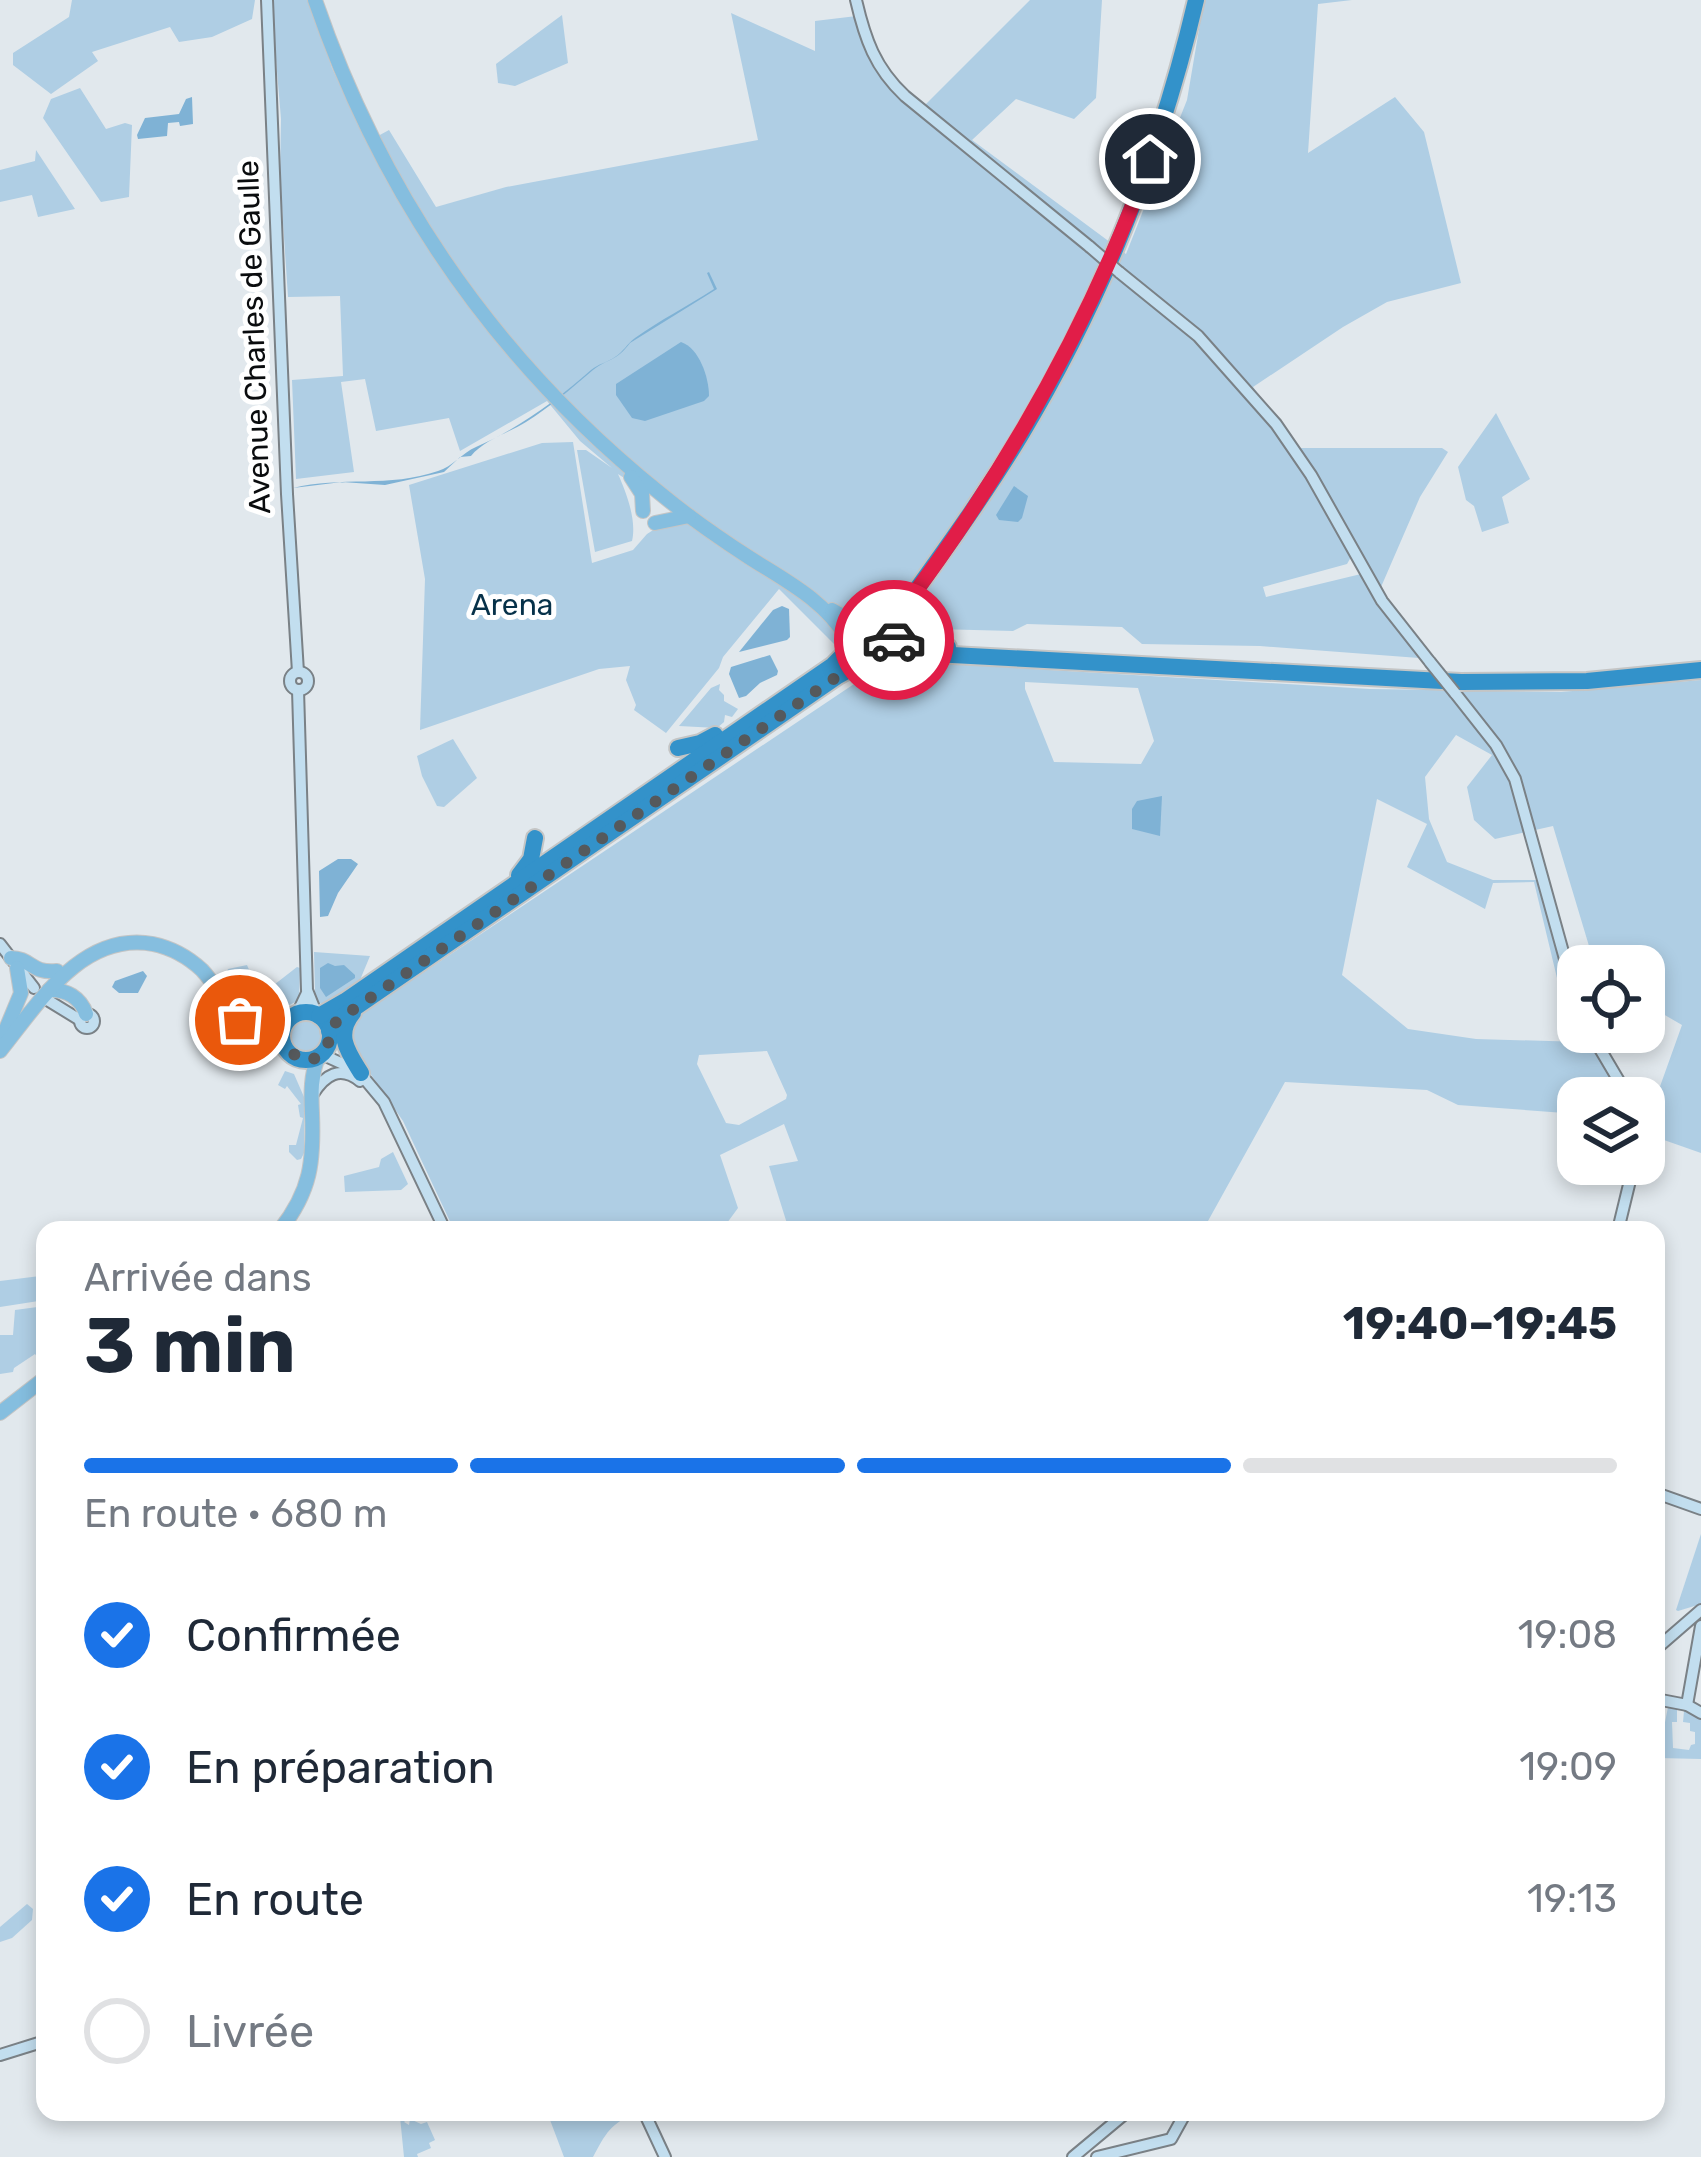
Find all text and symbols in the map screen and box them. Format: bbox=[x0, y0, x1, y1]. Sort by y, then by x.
pin bbox=[1099, 108, 1201, 210]
icon: home bbox=[1117, 126, 1183, 192]
street label: Avenue Charles de Gaulle bbox=[230, 160, 278, 514]
courier bbox=[834, 580, 954, 700]
park label: Arena bbox=[471, 587, 553, 623]
icon: car bbox=[861, 607, 927, 673]
map controls bbox=[1557, 945, 1665, 1185]
button: locate bbox=[1557, 945, 1665, 1053]
pin bbox=[189, 969, 291, 1071]
icon: bag bbox=[207, 987, 273, 1053]
button: layers bbox=[1557, 1077, 1665, 1185]
text: Arrivée dans bbox=[84, 1255, 312, 1301]
text: 19:40–19:45 bbox=[1343, 1297, 1617, 1350]
text: 3 min bbox=[84, 1299, 296, 1392]
text: En route · 680 m bbox=[84, 1491, 388, 1537]
icon: check bbox=[84, 1602, 150, 1668]
text: Confirmée bbox=[186, 1609, 401, 1662]
text: 19:08 bbox=[1518, 1612, 1617, 1658]
icon: check bbox=[84, 1734, 150, 1800]
text: En préparation bbox=[186, 1741, 495, 1794]
text: 19:09 bbox=[1519, 1744, 1617, 1790]
icon: check bbox=[84, 1866, 150, 1932]
text: En route bbox=[186, 1873, 364, 1926]
text: 19:13 bbox=[1527, 1876, 1617, 1922]
text: Livrée bbox=[186, 2005, 314, 2058]

